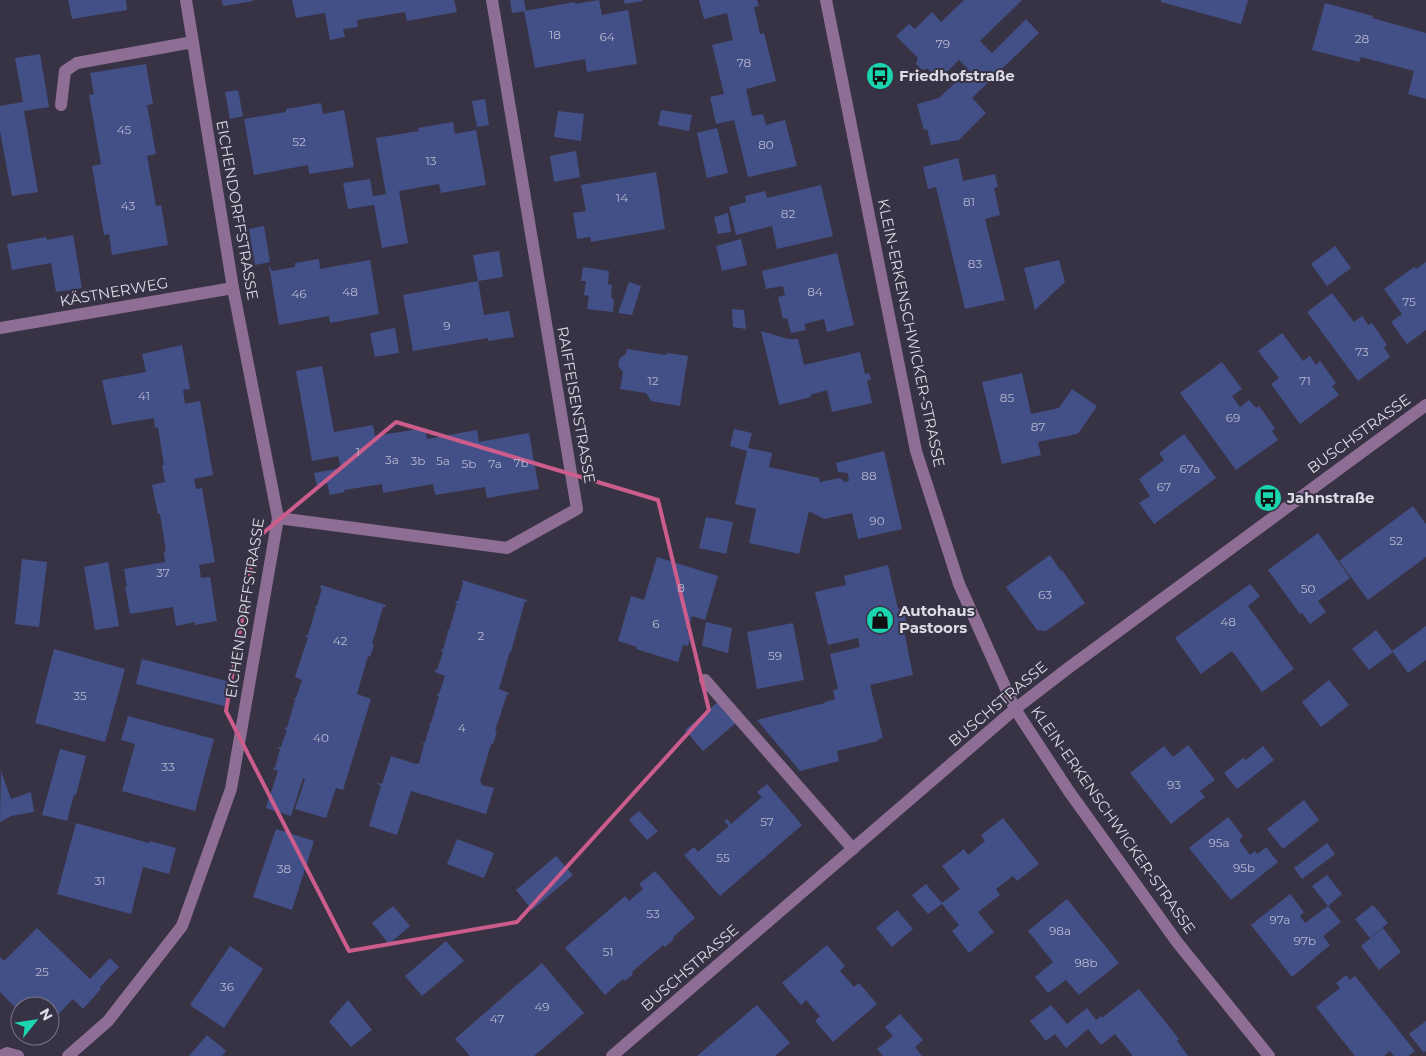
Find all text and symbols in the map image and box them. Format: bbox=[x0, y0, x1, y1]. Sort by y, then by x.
house number: 18 bbox=[549, 27, 561, 42]
house number: 64 bbox=[599, 29, 615, 44]
house number: 28 bbox=[1355, 31, 1370, 46]
house number: 79 bbox=[936, 36, 950, 51]
house number: 78 bbox=[737, 55, 752, 70]
bus stop icon: Friedhofstraße bbox=[865, 61, 895, 91]
place label: Friedhofstraße bbox=[899, 66, 1015, 85]
street label: EICHENDORFFSTRASSE bbox=[212, 119, 263, 301]
house number: 45 bbox=[117, 122, 132, 137]
house number: 52 bbox=[292, 134, 306, 149]
house number: 80 bbox=[758, 137, 774, 152]
house number: 13 bbox=[425, 153, 437, 168]
house number: 14 bbox=[616, 190, 628, 205]
house number: 81 bbox=[963, 194, 975, 209]
street label: KLEIN-ERKENSCHWICKER-STRASSE bbox=[874, 197, 949, 469]
house number: 43 bbox=[121, 198, 135, 213]
house number: 82 bbox=[781, 206, 795, 221]
house number: 83 bbox=[968, 256, 982, 271]
street label: KÄSTNERWEG bbox=[58, 273, 170, 310]
house number: 48 bbox=[342, 284, 358, 299]
house number: 84 bbox=[807, 284, 823, 299]
house number: 46 bbox=[291, 286, 307, 301]
house number: 75 bbox=[1402, 294, 1416, 309]
house number: 9 bbox=[443, 318, 451, 333]
street label: RAIFFEISENSTRASSE bbox=[553, 325, 600, 485]
house number: 73 bbox=[1355, 344, 1369, 359]
house number: 12 bbox=[647, 373, 659, 388]
house number: 71 bbox=[1299, 373, 1311, 388]
house number: 41 bbox=[138, 388, 150, 403]
house number: 85 bbox=[1000, 390, 1014, 405]
street label: BUSCHSTRASSE bbox=[1303, 390, 1414, 477]
house number: 69 bbox=[1226, 410, 1240, 425]
house number: 87 bbox=[1031, 419, 1045, 434]
house number: 1 bbox=[356, 444, 360, 459]
house number: 3a bbox=[385, 452, 399, 467]
house number: 3b bbox=[411, 453, 425, 468]
house number: 5a bbox=[436, 453, 450, 468]
house number: 7b bbox=[513, 455, 529, 470]
house number: 5b bbox=[462, 456, 476, 471]
house number: 7a bbox=[488, 456, 502, 471]
house number: 67a bbox=[1180, 461, 1200, 476]
house number: 88 bbox=[861, 468, 877, 483]
house number: 67 bbox=[1157, 479, 1171, 494]
bus stop icon: Jahnstraße bbox=[1253, 483, 1283, 513]
place label: Jahnstraße bbox=[1286, 488, 1375, 507]
house number: 90 bbox=[869, 513, 885, 528]
street label: EICHENDORFFSTRASSE bbox=[221, 516, 268, 699]
house number: 52 bbox=[1389, 533, 1403, 548]
house number: 37 bbox=[156, 565, 170, 580]
house number: 8 bbox=[677, 580, 685, 595]
house number: 50 bbox=[1301, 581, 1315, 596]
house number: 63 bbox=[1038, 587, 1052, 602]
place label: Autohaus Pastoors bbox=[898, 601, 975, 637]
shop icon: Autohaus Pastoors bbox=[865, 605, 895, 635]
house number: 48 bbox=[1220, 614, 1236, 629]
house number: 6 bbox=[652, 616, 660, 631]
house number: 2 bbox=[478, 628, 485, 643]
house number: 42 bbox=[333, 633, 348, 648]
house number: 59 bbox=[768, 648, 782, 663]
street label: BUSCHSTRASSE bbox=[944, 657, 1051, 750]
house number: 35 bbox=[73, 688, 87, 703]
street label: KLEIN-ERKENSCHWICKER-STRASSE bbox=[1027, 702, 1200, 937]
house number: 4 bbox=[458, 720, 466, 735]
house number: 40 bbox=[313, 730, 329, 745]
house number: 33 bbox=[161, 759, 175, 774]
house number: 93 bbox=[1167, 777, 1181, 792]
house number: 57 bbox=[760, 814, 774, 829]
house number: 95a bbox=[1208, 835, 1230, 850]
house number: 55 bbox=[716, 850, 730, 865]
house number: 95b bbox=[1233, 860, 1255, 875]
house number: 38 bbox=[277, 861, 292, 876]
house number: 31 bbox=[94, 873, 106, 888]
house number: 53 bbox=[646, 906, 660, 921]
house number: 97a bbox=[1270, 912, 1290, 927]
street label: BUSCHSTRASSE bbox=[637, 920, 742, 1015]
house number: 98a bbox=[1049, 923, 1071, 938]
house number: 97b bbox=[1294, 933, 1316, 948]
house number: 51 bbox=[602, 944, 614, 959]
house number: 98b bbox=[1074, 955, 1098, 970]
house number: 25 bbox=[35, 964, 49, 979]
house number: 36 bbox=[220, 979, 234, 994]
north arrow bbox=[10, 996, 60, 1046]
house number: 49 bbox=[534, 999, 550, 1014]
text: N bbox=[36, 1005, 57, 1024]
house number: 47 bbox=[490, 1011, 504, 1026]

